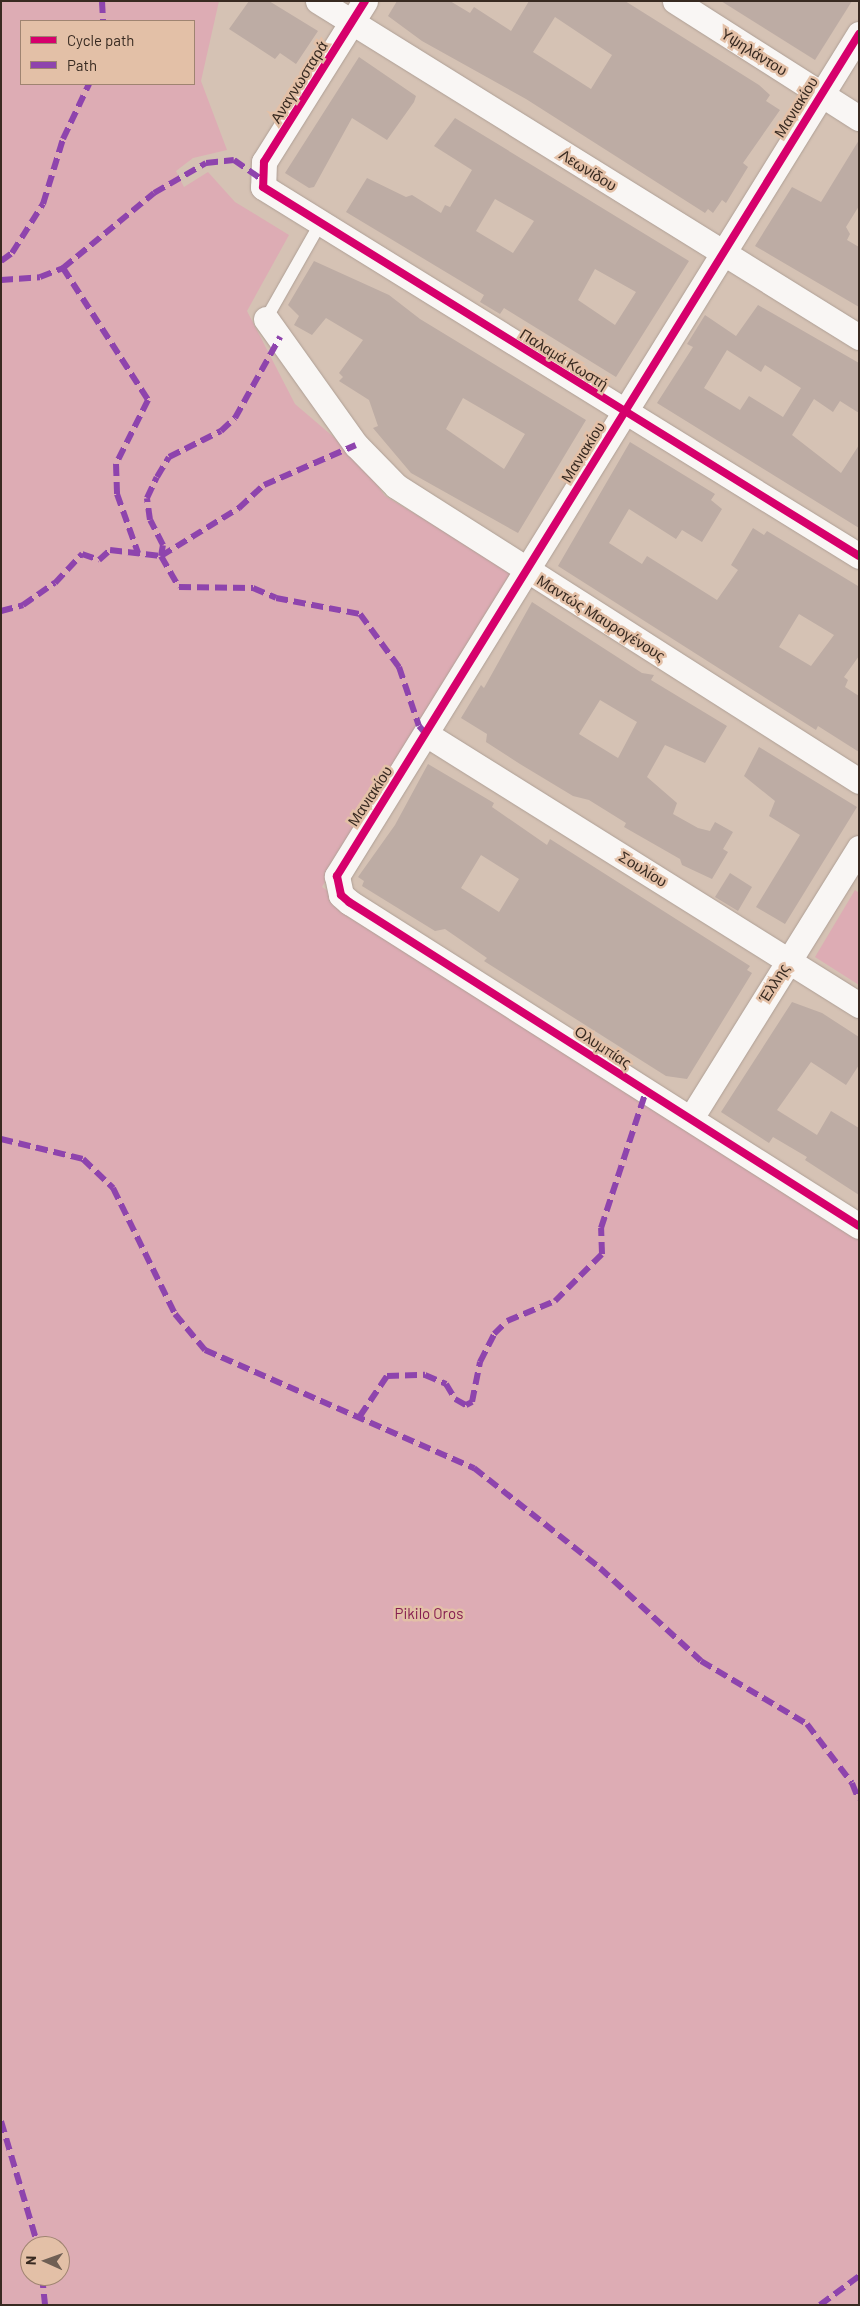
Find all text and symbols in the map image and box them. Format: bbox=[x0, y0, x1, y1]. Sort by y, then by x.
legend bbox=[20, 20, 195, 85]
street label: Υψηλάντου bbox=[718, 25, 790, 79]
text: Cycle path bbox=[67, 31, 134, 49]
street label: Αναγνωσταρά bbox=[267, 38, 331, 126]
text: Path bbox=[67, 56, 97, 74]
street label: Μανιακίου bbox=[770, 73, 822, 141]
street label: Λεωνίδου bbox=[556, 145, 620, 195]
street label: Παλαμά Κωστή bbox=[517, 325, 611, 393]
street label: Μανιακίου bbox=[557, 418, 609, 486]
street label: Μαντώς Μαυρογένους bbox=[533, 571, 669, 665]
street label: Μανιακίου bbox=[344, 763, 396, 829]
street label: Σουλίου bbox=[616, 847, 670, 891]
street label: Έλλης bbox=[755, 960, 793, 1006]
street label: Ολυμπίας bbox=[571, 1022, 635, 1072]
park label: Pikilo Oros bbox=[395, 1605, 463, 1623]
north arrow bbox=[20, 2236, 70, 2286]
text: N bbox=[22, 2256, 39, 2265]

